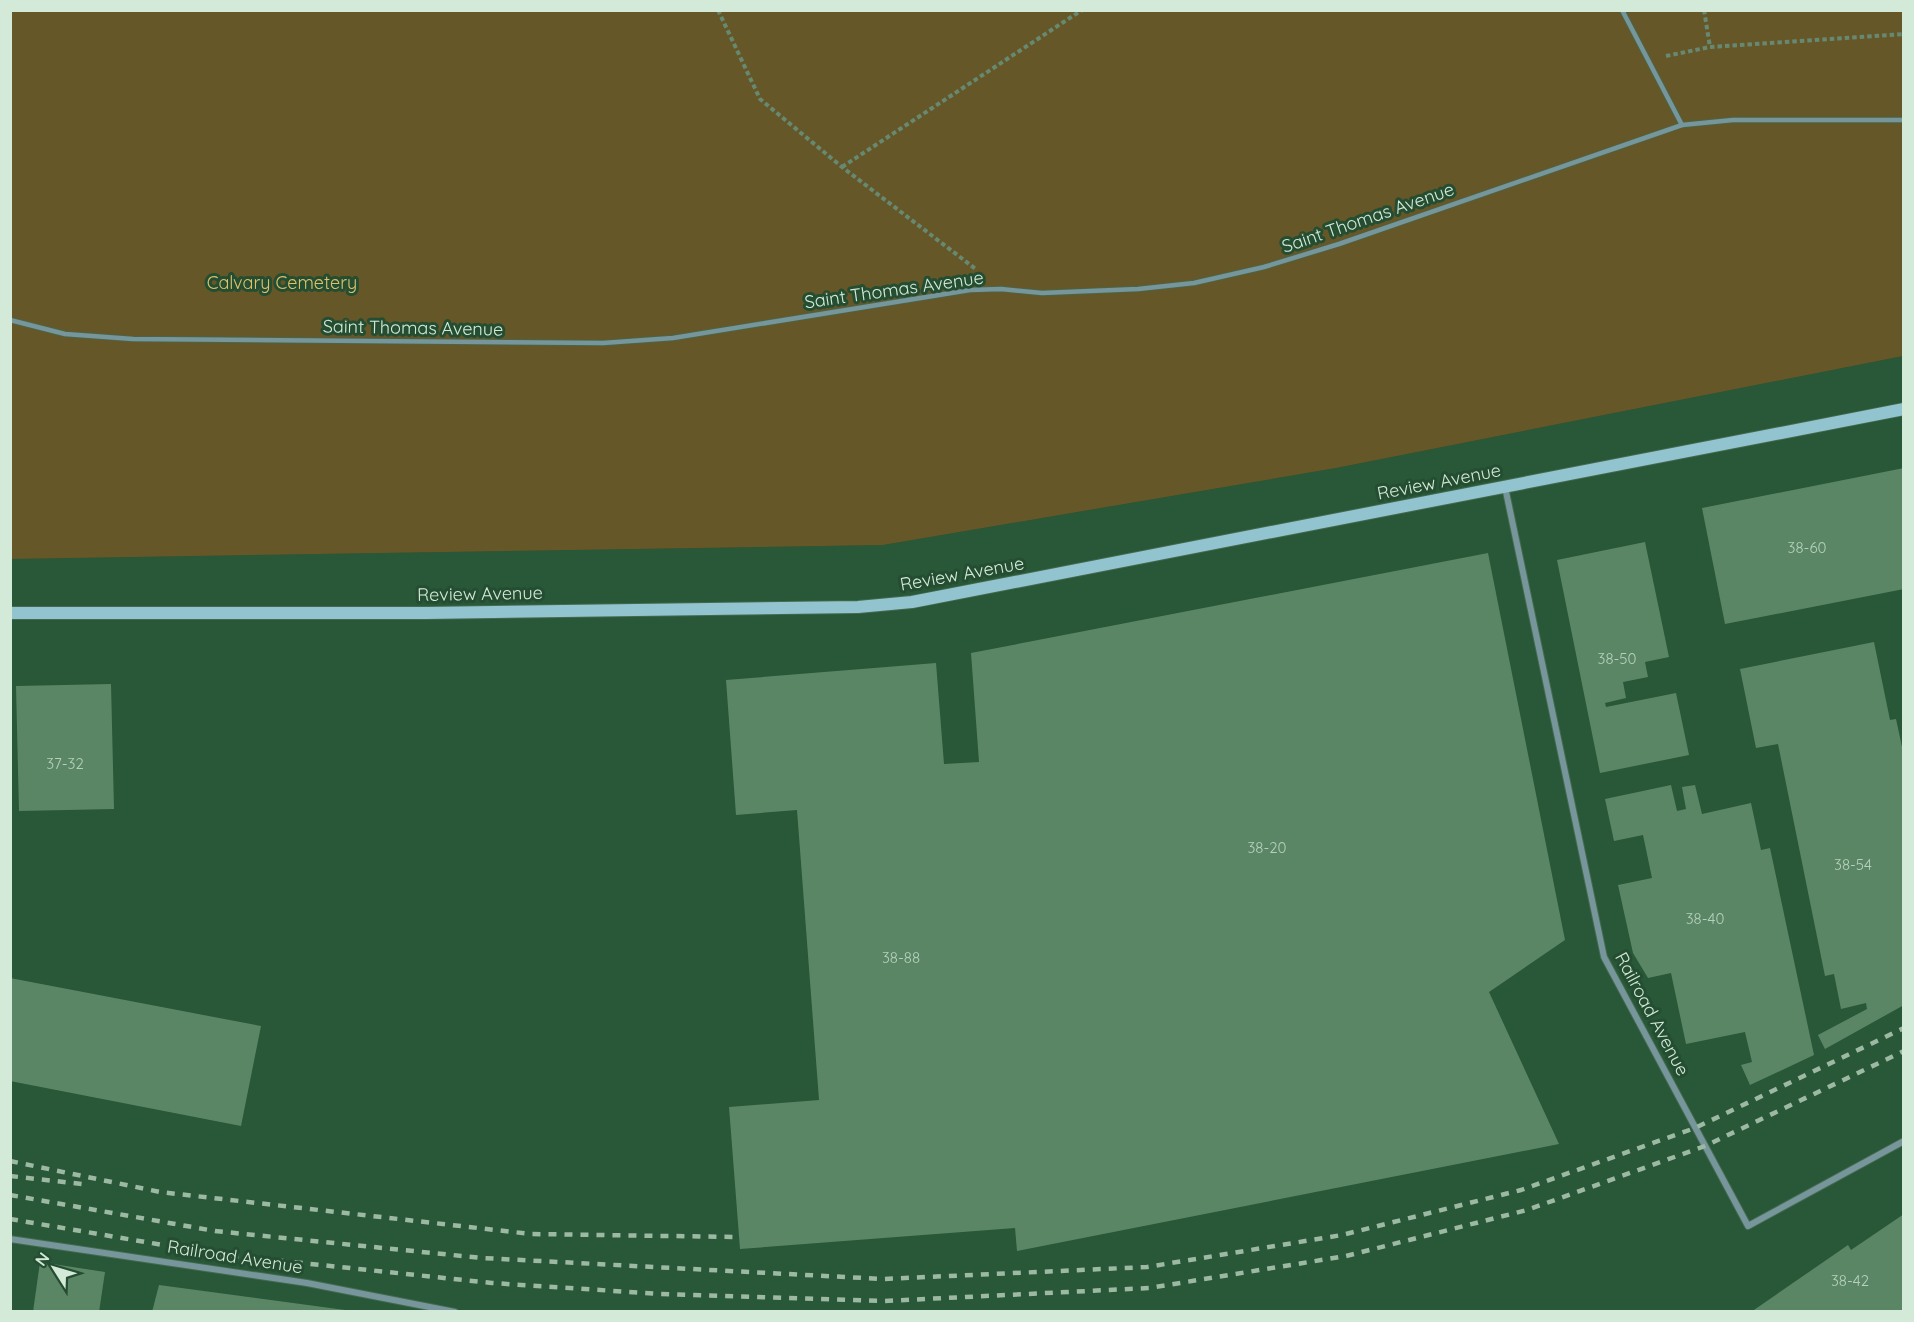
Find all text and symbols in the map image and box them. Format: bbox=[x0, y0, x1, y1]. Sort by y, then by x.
street label: Saint Thomas Avenue bbox=[1279, 177, 1457, 258]
street label: Saint Thomas Avenue bbox=[803, 266, 985, 313]
park label: Calvary Cemetery bbox=[207, 271, 357, 294]
street label: Saint Thomas Avenue bbox=[323, 314, 503, 341]
street label: Review Avenue bbox=[1375, 458, 1503, 505]
house number: 38-60 bbox=[1788, 538, 1826, 557]
street label: Review Avenue bbox=[898, 551, 1026, 596]
street label: Review Avenue bbox=[417, 581, 543, 606]
house number: 38-50 bbox=[1598, 649, 1637, 668]
house number: 37-32 bbox=[46, 754, 84, 773]
house number: 38-20 bbox=[1247, 838, 1287, 857]
house number: 38-54 bbox=[1834, 855, 1872, 874]
house number: 38-40 bbox=[1686, 909, 1724, 928]
house number: 38-88 bbox=[882, 948, 920, 967]
street label: Railroad Avenue bbox=[1610, 948, 1695, 1080]
street label: Railroad Avenue bbox=[166, 1234, 304, 1279]
north arrow bbox=[24, 1238, 84, 1298]
text: N bbox=[30, 1248, 54, 1270]
house number: 38-42 bbox=[1831, 1271, 1869, 1290]

